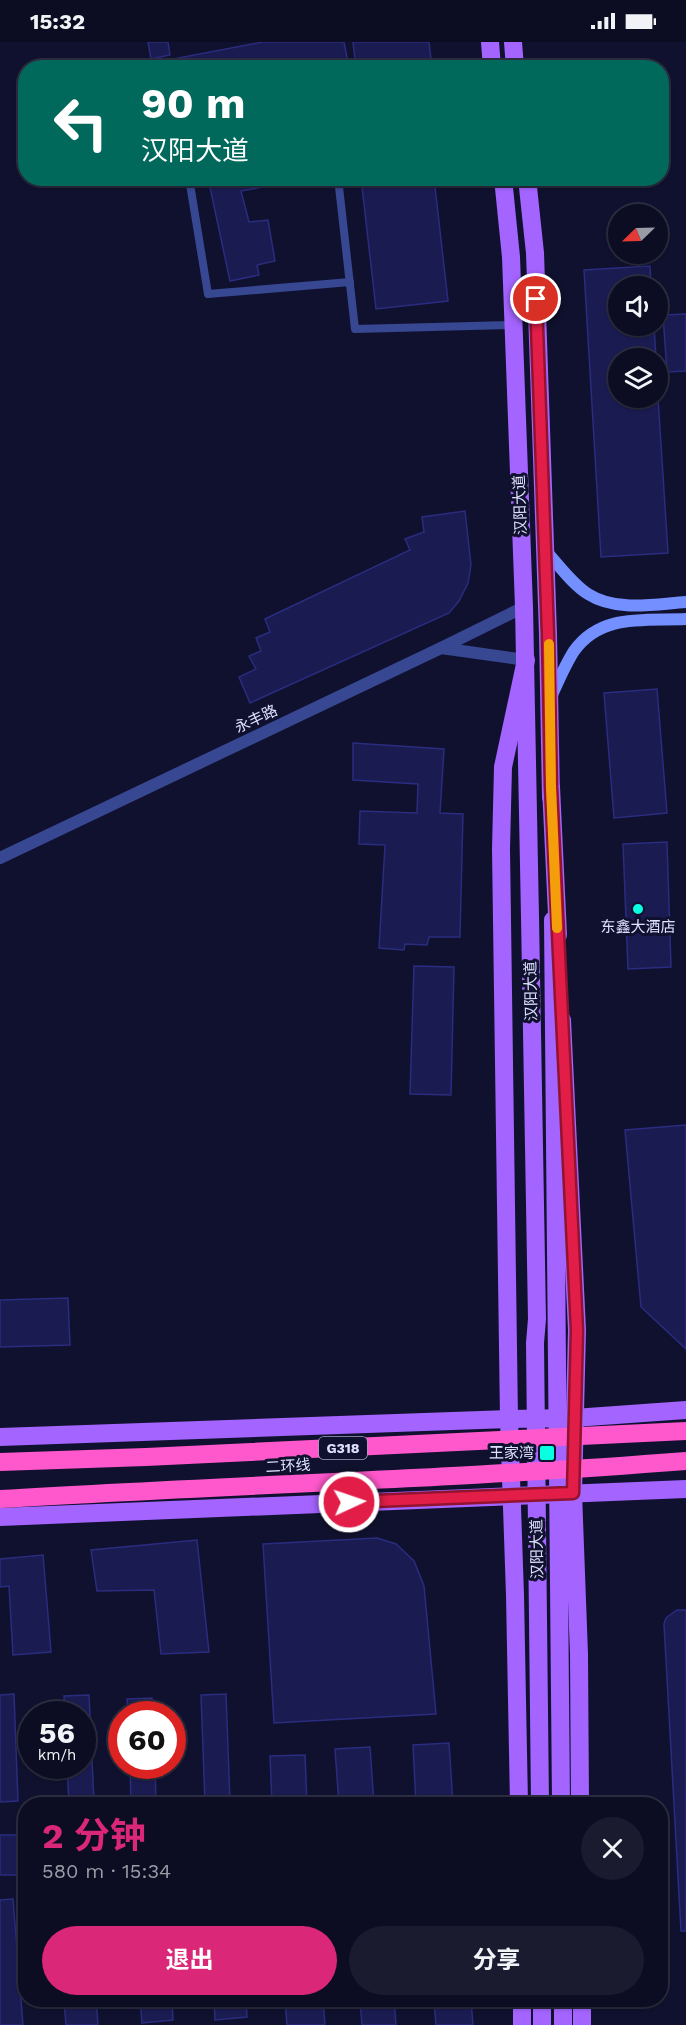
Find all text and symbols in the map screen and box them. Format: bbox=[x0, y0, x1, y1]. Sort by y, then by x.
text: 15:32 bbox=[30, 9, 85, 34]
text: 90 m bbox=[141, 79, 245, 128]
icon: left bbox=[42, 84, 120, 162]
text: 汉阳大道 bbox=[141, 135, 249, 167]
north arrow bbox=[608, 204, 668, 264]
map controls bbox=[608, 204, 668, 408]
pin bbox=[510, 273, 561, 324]
button: sound bbox=[608, 276, 668, 336]
icon: arrive bbox=[519, 282, 552, 315]
button: layers bbox=[608, 348, 668, 408]
street label: 汉阳大道 bbox=[510, 475, 530, 535]
street label: 永丰路 bbox=[232, 701, 280, 737]
marker: 东鑫大酒店 bbox=[631, 902, 645, 916]
place label: 东鑫大酒店 bbox=[600, 918, 676, 936]
street label: 汉阳大道 bbox=[521, 961, 541, 1021]
road number: G318 bbox=[319, 1437, 367, 1459]
place label: 王家湾 bbox=[489, 1444, 534, 1462]
marker: 王家湾 bbox=[538, 1444, 556, 1462]
street label: 二环线 bbox=[265, 1456, 311, 1476]
position arrow bbox=[317, 1470, 381, 1534]
street label: 汉阳大道 bbox=[527, 1519, 547, 1579]
speed limit sign: 60 bbox=[108, 1701, 186, 1779]
text: 56 bbox=[39, 1715, 75, 1750]
text: km/h bbox=[38, 1746, 76, 1764]
text: 2 分钟 bbox=[42, 1815, 146, 1857]
button: close bbox=[581, 1817, 644, 1880]
text: 580 m · 15:34 bbox=[42, 1859, 171, 1883]
button: 退出 bbox=[42, 1926, 337, 1995]
button: 分享 bbox=[349, 1926, 644, 1995]

